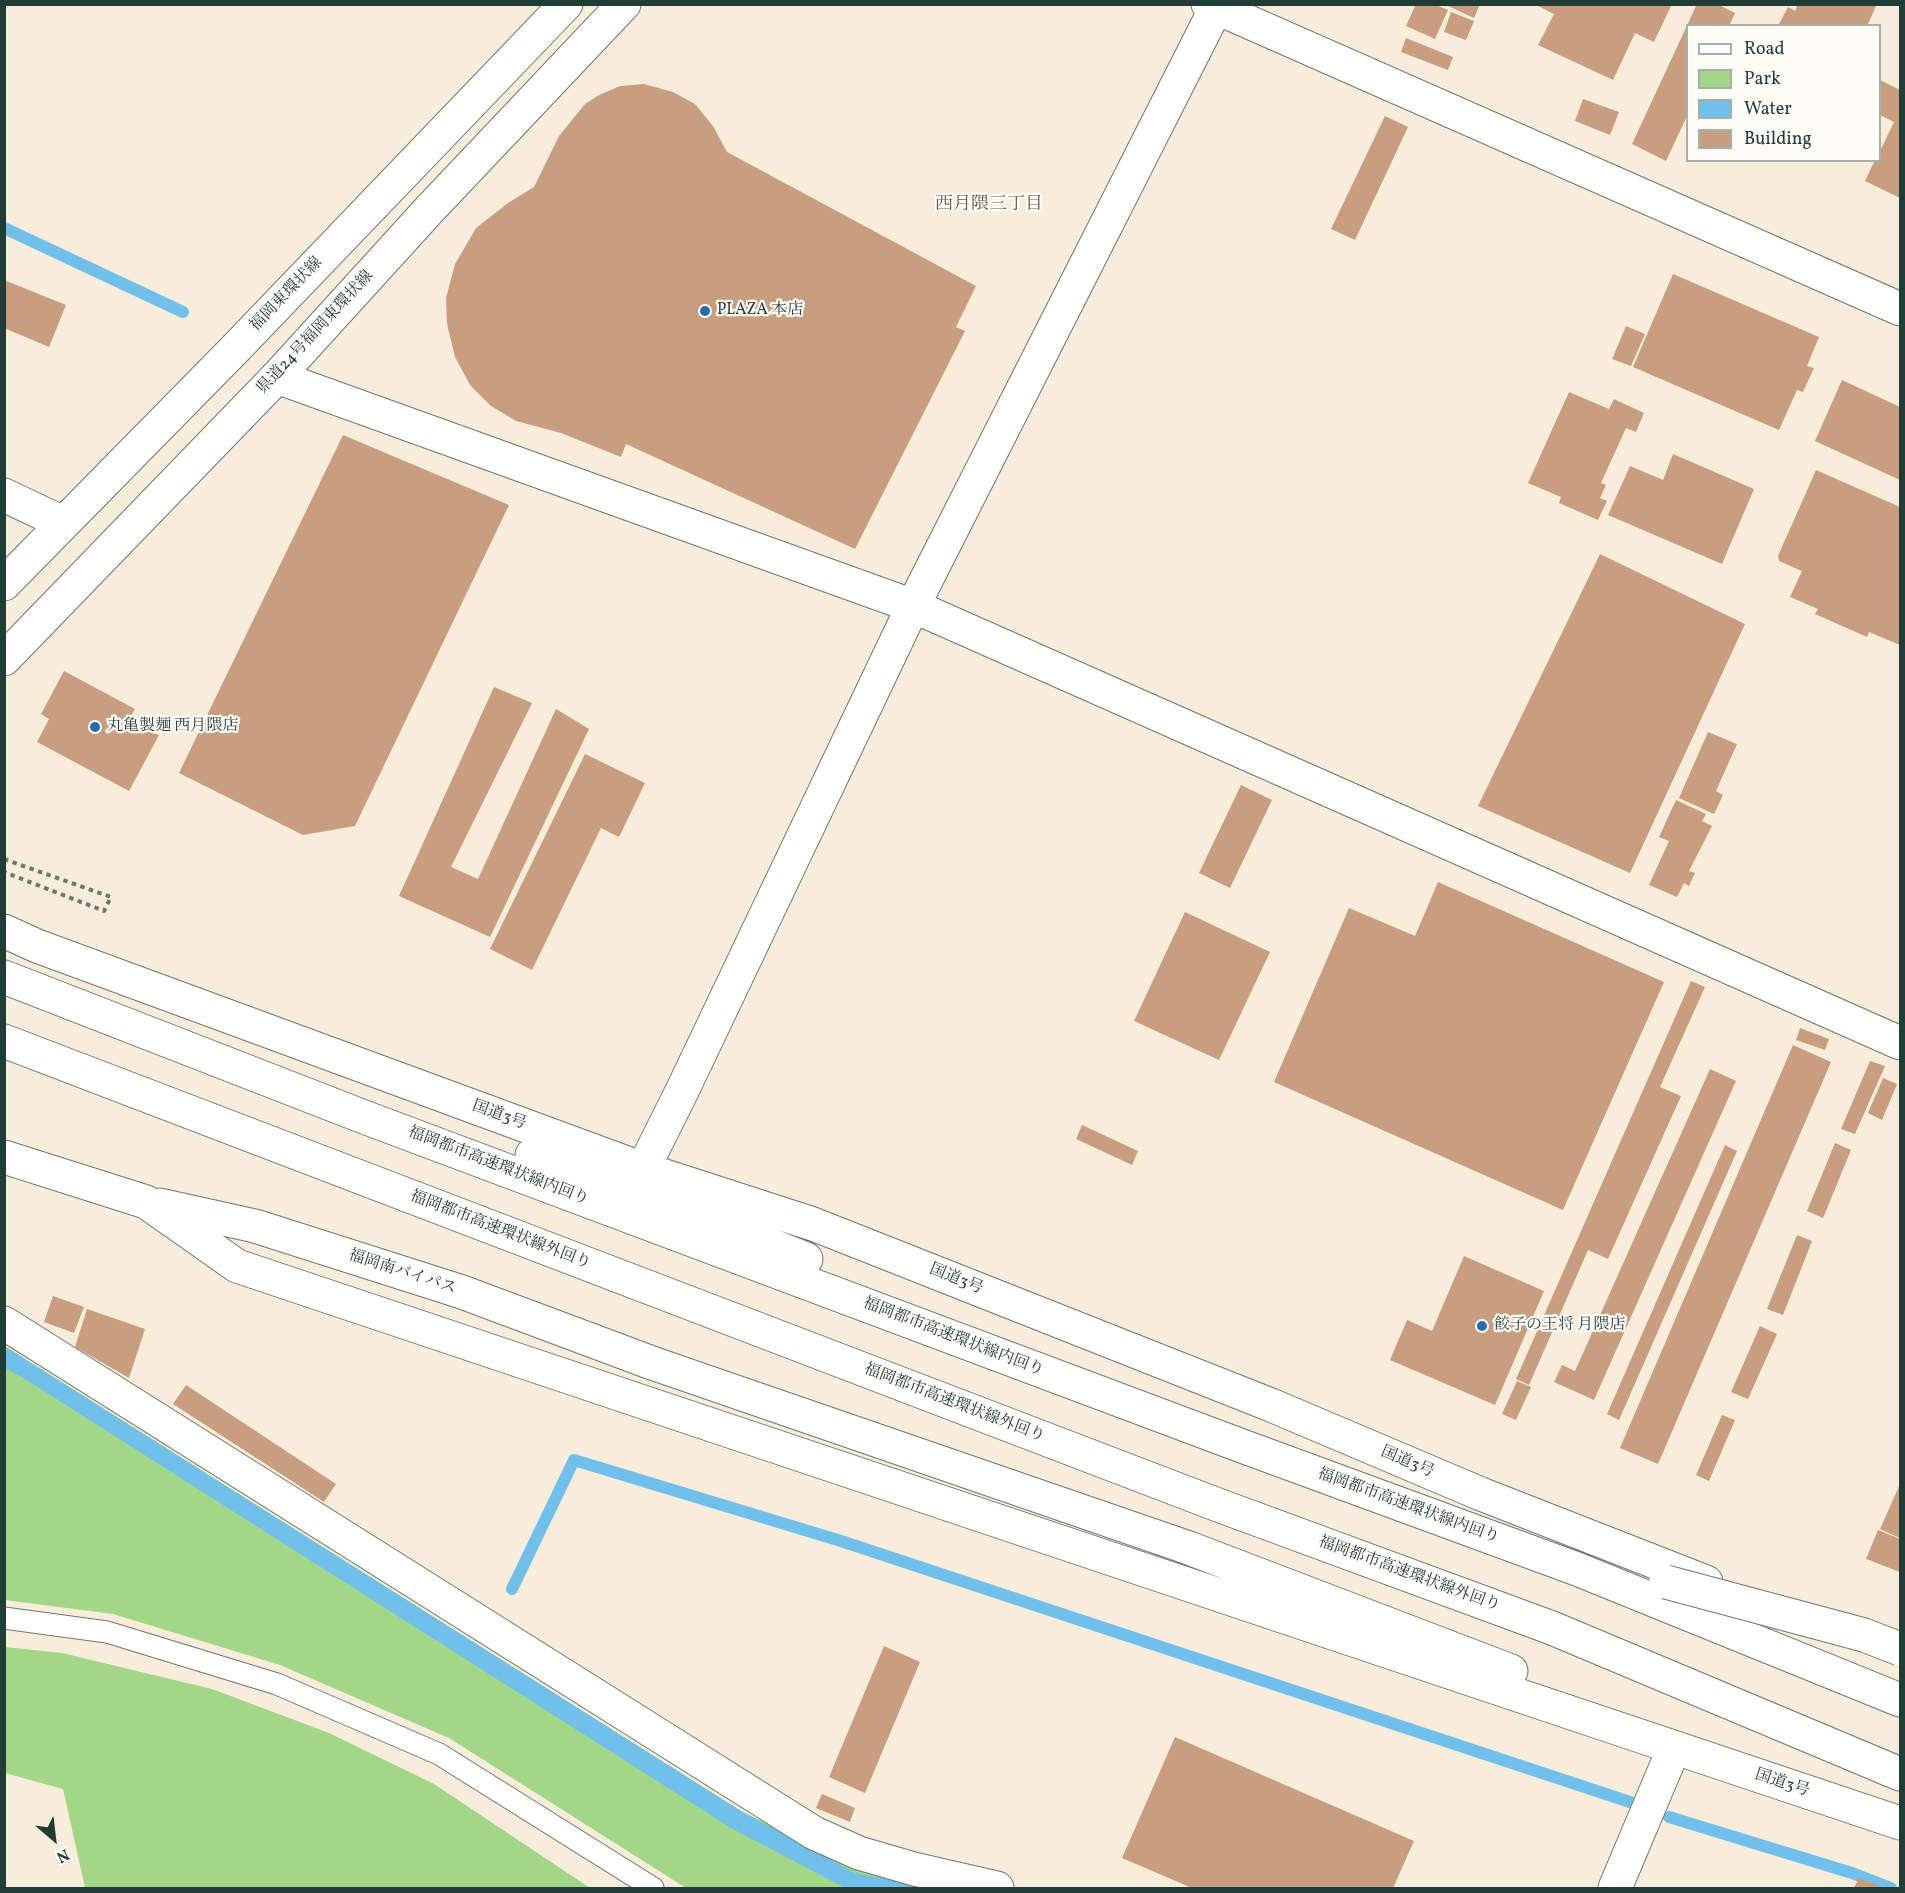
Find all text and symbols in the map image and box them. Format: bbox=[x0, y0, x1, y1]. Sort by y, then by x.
legend bbox=[1686, 24, 1881, 162]
text: Road bbox=[1744, 37, 1785, 62]
text: Park bbox=[1744, 67, 1781, 92]
text: Water bbox=[1744, 97, 1792, 122]
text: Building bbox=[1744, 127, 1812, 152]
district label: 西月隈三丁目 bbox=[935, 195, 1043, 217]
street label: 福岡東環状線 bbox=[247, 254, 327, 336]
street label: 県道24号福岡東環状線 bbox=[254, 267, 378, 399]
place label: PLAZA 本店 bbox=[717, 301, 803, 321]
marker: PLAZA 本店 bbox=[698, 304, 712, 318]
place label: 丸亀製麺 西月隈店 bbox=[107, 717, 238, 737]
marker: 丸亀製麺 西月隈店 bbox=[88, 720, 102, 734]
street label: 国道3号 bbox=[469, 1097, 529, 1135]
street label: 福岡都市高速環状線内回り bbox=[405, 1124, 591, 1210]
street label: 福岡都市高速環状線外回り bbox=[407, 1188, 593, 1274]
street label: 福岡南バイパス bbox=[346, 1247, 458, 1299]
street label: 国道3号 bbox=[926, 1261, 986, 1299]
street label: 福岡都市高速環状線内回り bbox=[860, 1295, 1046, 1381]
place label: 餃子の王将 月隈店 bbox=[1494, 1316, 1625, 1336]
marker: 餃子の王将 月隈店 bbox=[1475, 1319, 1489, 1333]
street label: 福岡都市高速環状線外回り bbox=[861, 1361, 1047, 1447]
street label: 国道3号 bbox=[1377, 1443, 1437, 1483]
street label: 福岡都市高速環状線内回り bbox=[1315, 1465, 1501, 1549]
street label: 福岡都市高速環状線外回り bbox=[1316, 1533, 1502, 1617]
street label: 国道3号 bbox=[1752, 1766, 1812, 1802]
north arrow bbox=[24, 1809, 84, 1869]
text: N bbox=[52, 1842, 73, 1867]

